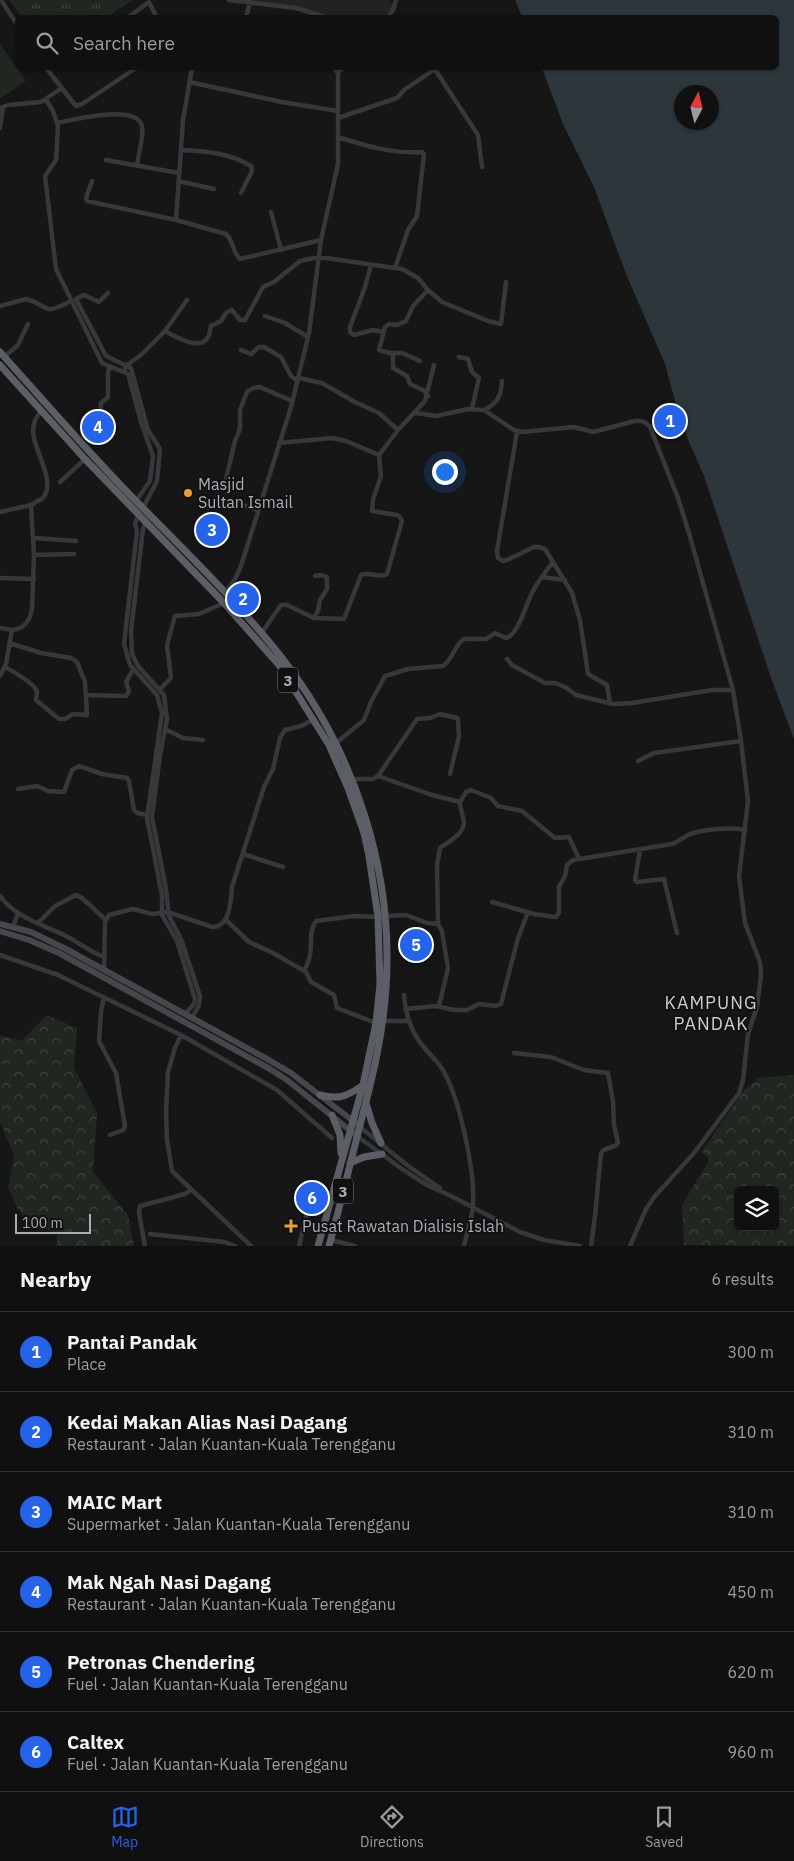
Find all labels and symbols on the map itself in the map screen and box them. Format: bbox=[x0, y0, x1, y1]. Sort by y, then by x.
north arrow bbox=[674, 85, 719, 130]
pin: 1 bbox=[654, 402, 686, 440]
pin: 4 bbox=[82, 408, 114, 446]
your location bbox=[432, 459, 458, 485]
place label: Masjid Sultan Ismail bbox=[198, 474, 293, 512]
marker: Masjid Sultan Ismail bbox=[182, 487, 194, 499]
pin: 3 bbox=[196, 511, 228, 549]
pin: 2 bbox=[227, 580, 259, 618]
road number: 3 bbox=[278, 668, 298, 692]
pin: 5 bbox=[400, 926, 432, 964]
district label: KAMPUNG PANDAK bbox=[665, 991, 757, 1035]
road number: 3 bbox=[333, 1178, 353, 1204]
pin: 6 bbox=[296, 1179, 328, 1217]
scale bar bbox=[15, 1211, 91, 1234]
place label: Pusat Rawatan Dialisis Islah bbox=[302, 1216, 504, 1236]
marker: Pusat Rawatan Dialisis Islah bbox=[284, 1219, 298, 1233]

